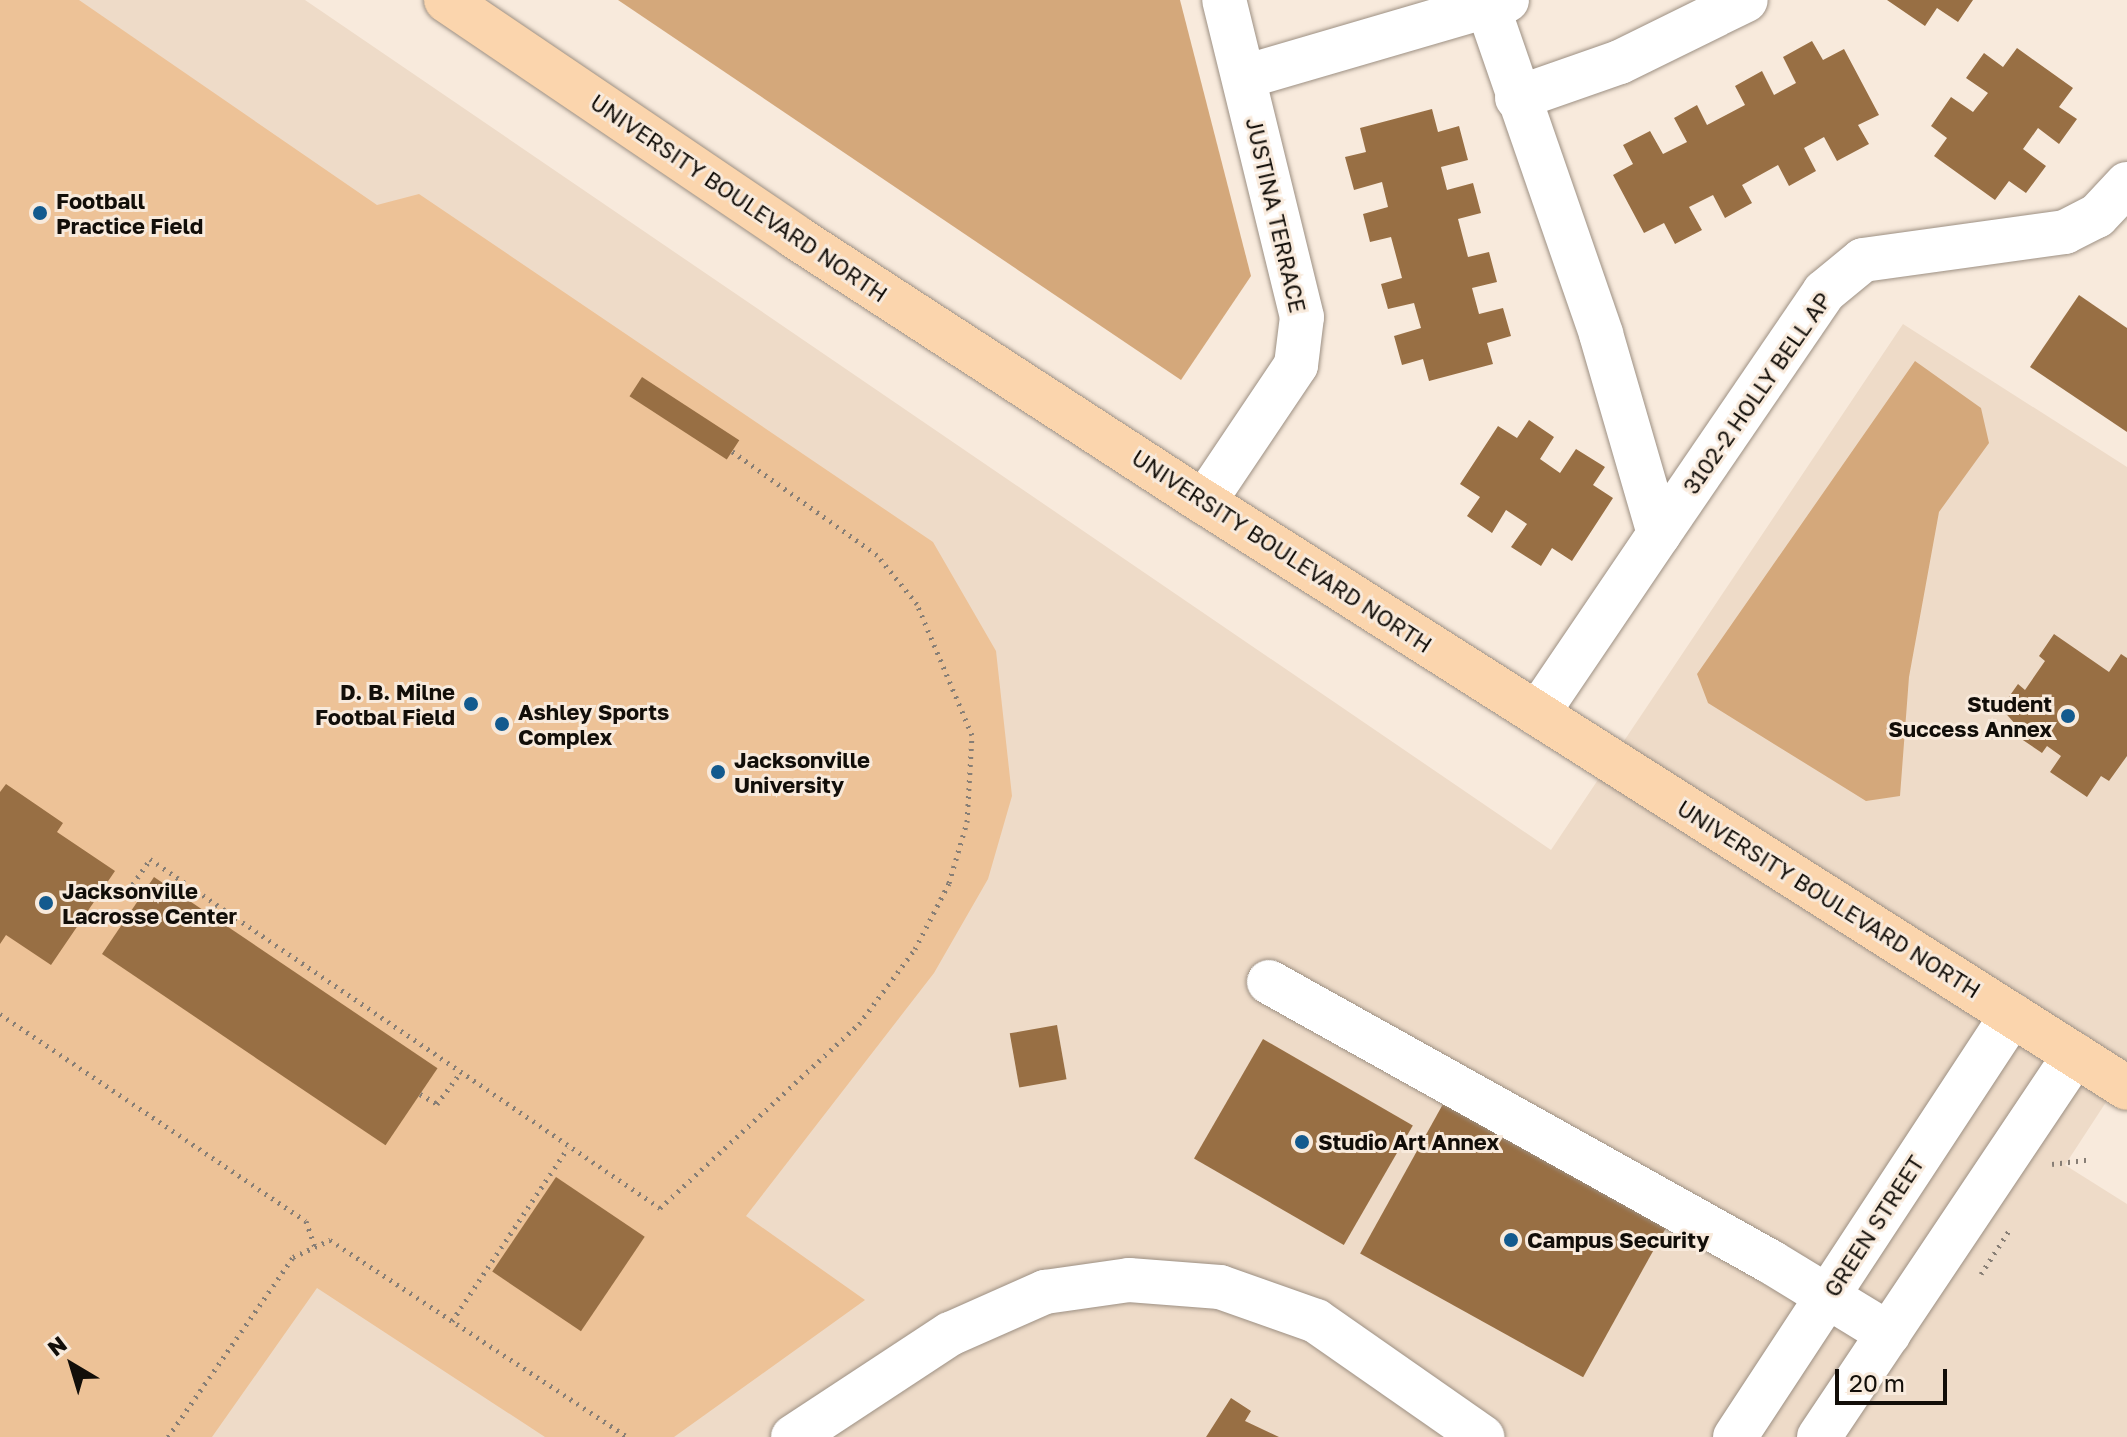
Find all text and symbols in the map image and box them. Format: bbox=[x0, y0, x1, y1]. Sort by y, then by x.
street label: UNIVERSITY BOULEVARD NORTH bbox=[586, 89, 892, 307]
street label: JUSTINA TERRACE bbox=[1241, 115, 1311, 315]
place label: Football Practice Field bbox=[56, 187, 203, 238]
marker: Football Practice Field bbox=[31, 204, 49, 222]
street label: 3102-2 HOLLY BELL AP bbox=[1678, 287, 1836, 499]
street label: UNIVERSITY BOULEVARD NORTH bbox=[1127, 444, 1437, 658]
place label: D. B. Milne Footbal Field bbox=[315, 678, 455, 730]
place label: Student Success Annex bbox=[1888, 690, 2052, 742]
marker: D. B. Milne Footbal Field bbox=[462, 695, 480, 713]
place label: Ashley Sports Complex bbox=[518, 698, 669, 750]
marker: Student Success Annex bbox=[2059, 707, 2077, 725]
marker: Ashley Sports Complex bbox=[493, 715, 511, 733]
place label: Jacksonville University bbox=[734, 746, 870, 798]
marker: Jacksonville University bbox=[709, 763, 727, 781]
street label: UNIVERSITY BOULEVARD NORTH bbox=[1673, 794, 1985, 1004]
place label: Jacksonville Lacrosse Center bbox=[62, 877, 237, 928]
marker: Jacksonville Lacrosse Center bbox=[37, 894, 55, 912]
place label: Studio Art Annex bbox=[1318, 1129, 1499, 1155]
marker: Studio Art Annex bbox=[1293, 1133, 1311, 1151]
street label: GREEN STREET bbox=[1819, 1151, 1929, 1301]
place label: Campus Security bbox=[1527, 1227, 1709, 1253]
marker: Campus Security bbox=[1502, 1231, 1520, 1249]
north arrow bbox=[32, 1325, 112, 1405]
text: N bbox=[42, 1330, 72, 1361]
scale bar bbox=[1839, 1353, 1951, 1403]
text: 20 m bbox=[1849, 1368, 1905, 1397]

